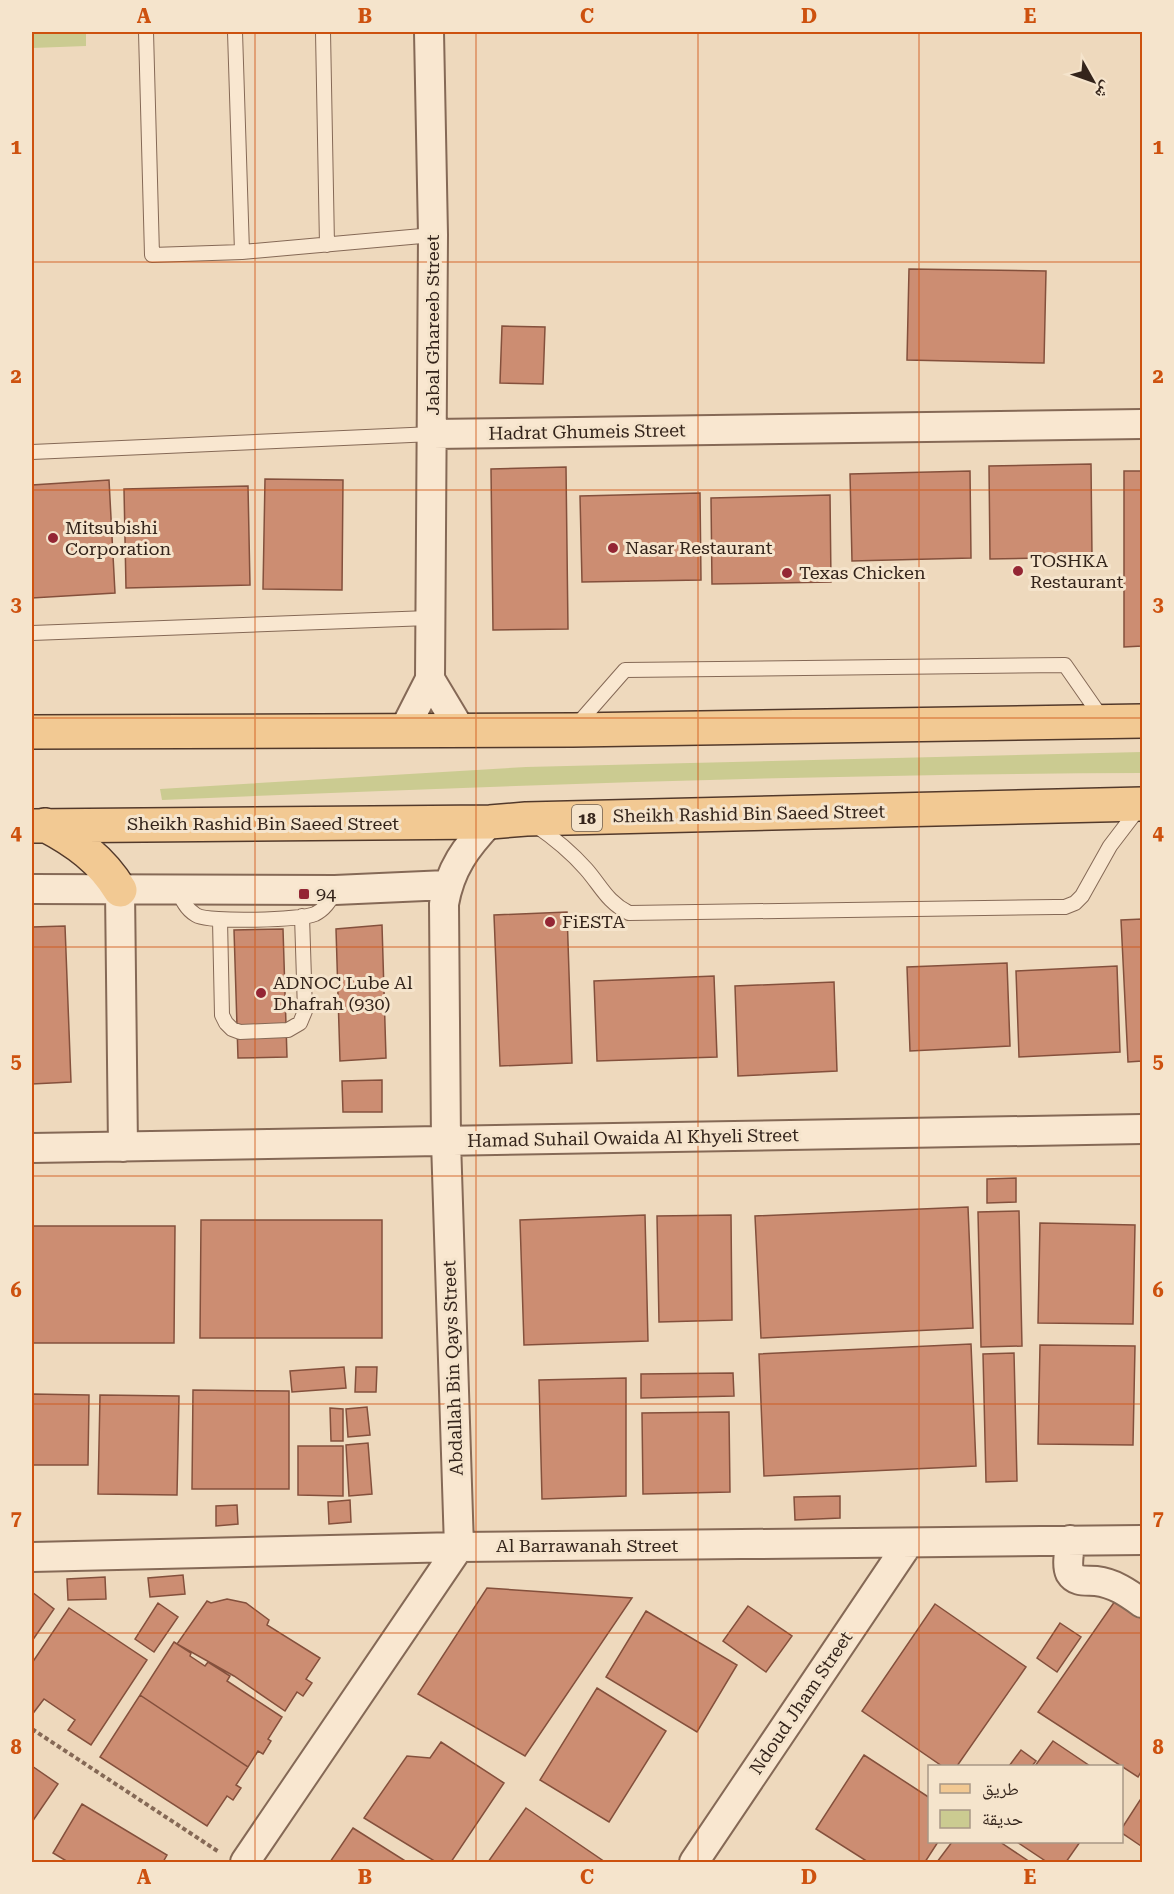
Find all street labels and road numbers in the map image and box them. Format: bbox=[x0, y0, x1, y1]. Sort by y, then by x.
street label: Jabal Ghareeb Street bbox=[422, 234, 443, 415]
street label: Hadrat Ghumeis Street bbox=[488, 419, 686, 444]
street label: Sheikh Rashid Bin Saeed Street bbox=[613, 801, 886, 826]
road number: 18 bbox=[572, 805, 602, 831]
street label: Sheikh Rashid Bin Saeed Street bbox=[127, 813, 399, 834]
street label: Hamad Suhail Owaida Al Khyeli Street bbox=[467, 1124, 799, 1151]
street label: Abdallah Bin Qays Street bbox=[438, 1260, 467, 1476]
street label: Al Barrawanah Street bbox=[496, 1535, 678, 1556]
street label: Ndoud Jham Street bbox=[745, 1627, 857, 1778]

